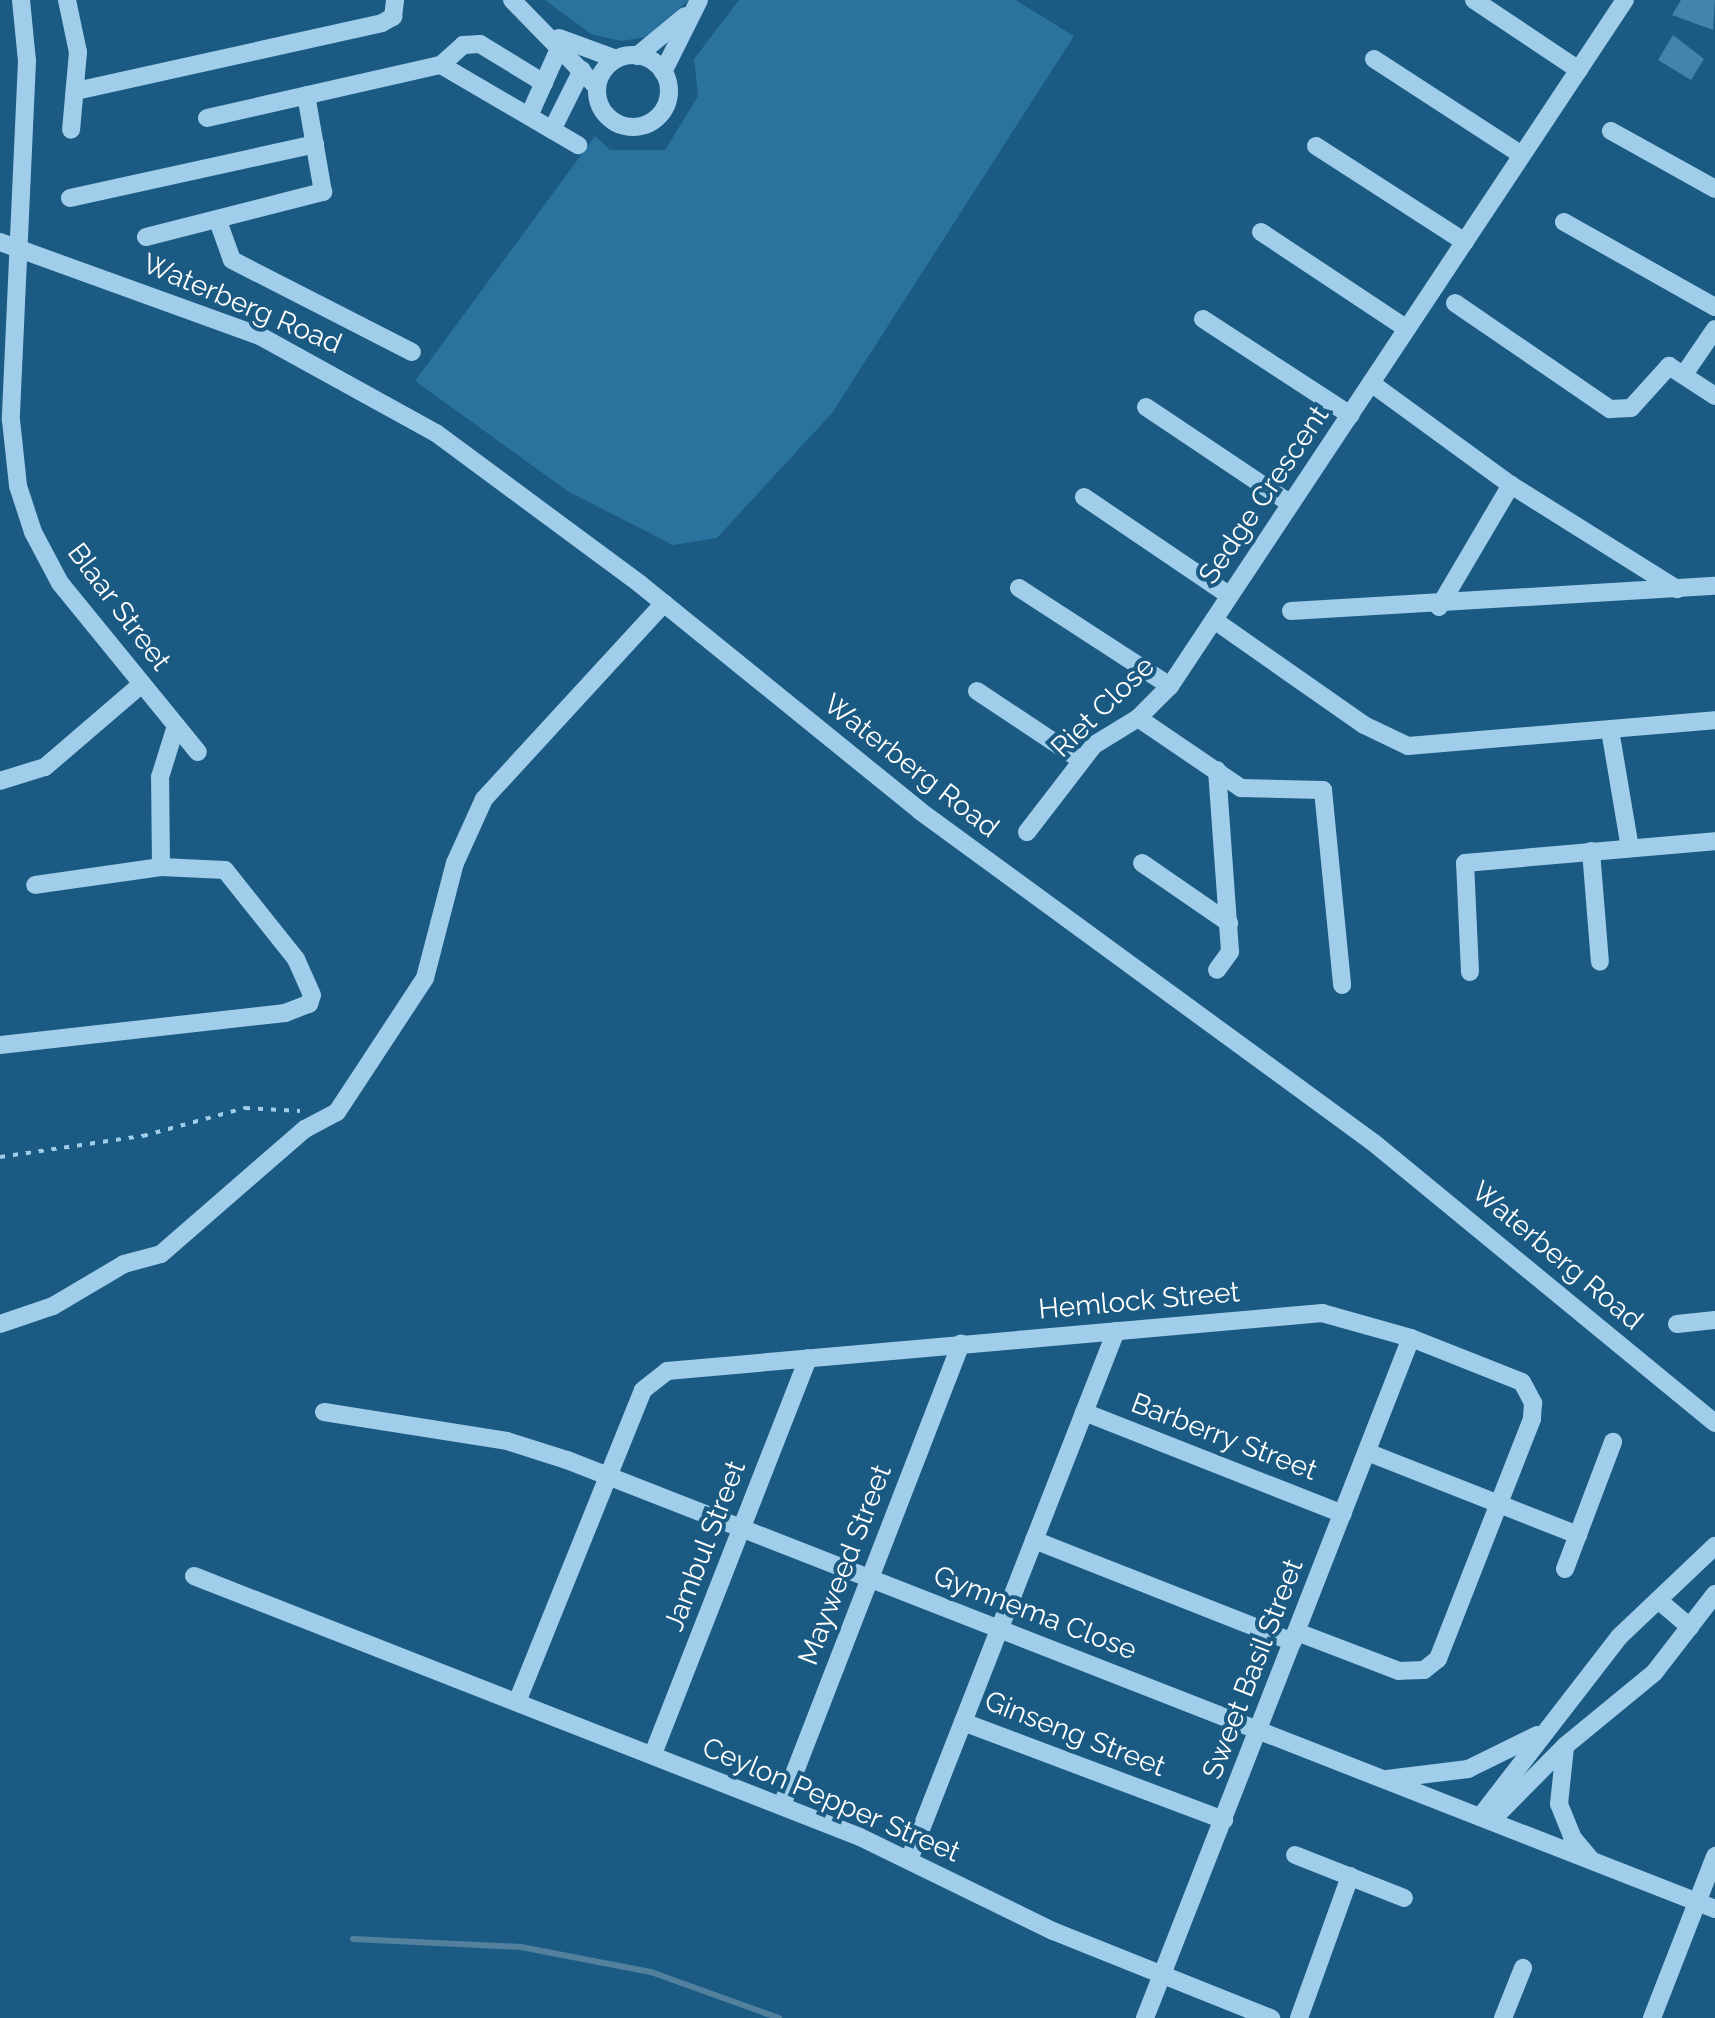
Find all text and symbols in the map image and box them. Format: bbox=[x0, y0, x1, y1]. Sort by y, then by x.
street label: Waterberg Road bbox=[137, 247, 347, 361]
street label: Sedge Crescent bbox=[1192, 400, 1336, 590]
street label: Blaar Street bbox=[60, 536, 178, 678]
street label: Riet Close bbox=[1044, 650, 1162, 764]
street label: Waterberg Road bbox=[817, 687, 1005, 845]
street label: Waterberg Road bbox=[1465, 1175, 1649, 1337]
street label: Hemlock Street bbox=[1037, 1275, 1241, 1327]
street label: Barberry Street bbox=[1126, 1386, 1322, 1488]
street label: Jambul Street bbox=[657, 1456, 753, 1636]
street label: Mayweed Street bbox=[791, 1460, 899, 1670]
street label: Sweet Basil Street bbox=[1195, 1554, 1311, 1784]
street label: Gymnema Close bbox=[929, 1559, 1141, 1667]
street label: Ginseng Street bbox=[980, 1684, 1170, 1784]
street label: Ceylon Pepper Street bbox=[697, 1730, 965, 1870]

